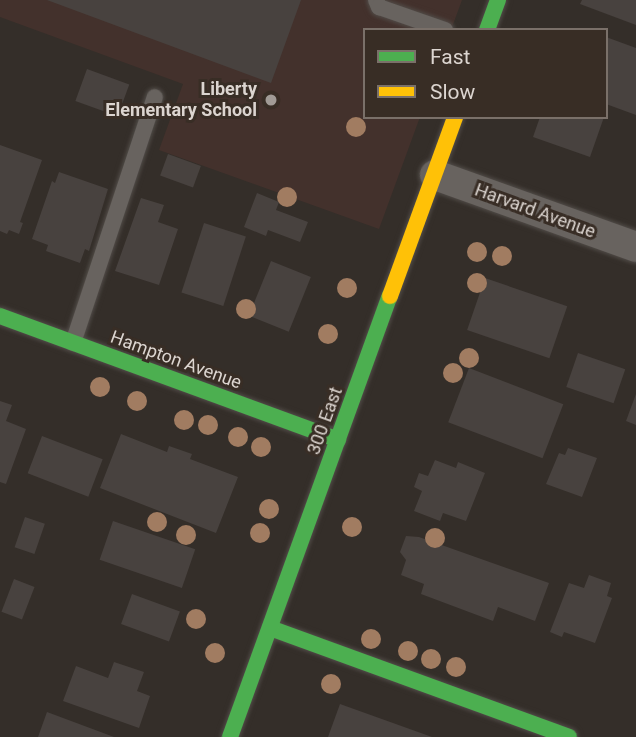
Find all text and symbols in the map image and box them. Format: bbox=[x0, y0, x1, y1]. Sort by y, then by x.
legend bbox=[363, 28, 608, 119]
text: Fast bbox=[430, 45, 470, 69]
place label: Liberty Elementary School bbox=[105, 79, 257, 122]
text: Slow bbox=[430, 80, 475, 104]
marker: Liberty Elementary School bbox=[263, 92, 279, 108]
street label: Harvard Avenue bbox=[472, 179, 598, 243]
street label: Hampton Avenue bbox=[108, 326, 244, 394]
street label: 300 East bbox=[303, 384, 347, 458]

